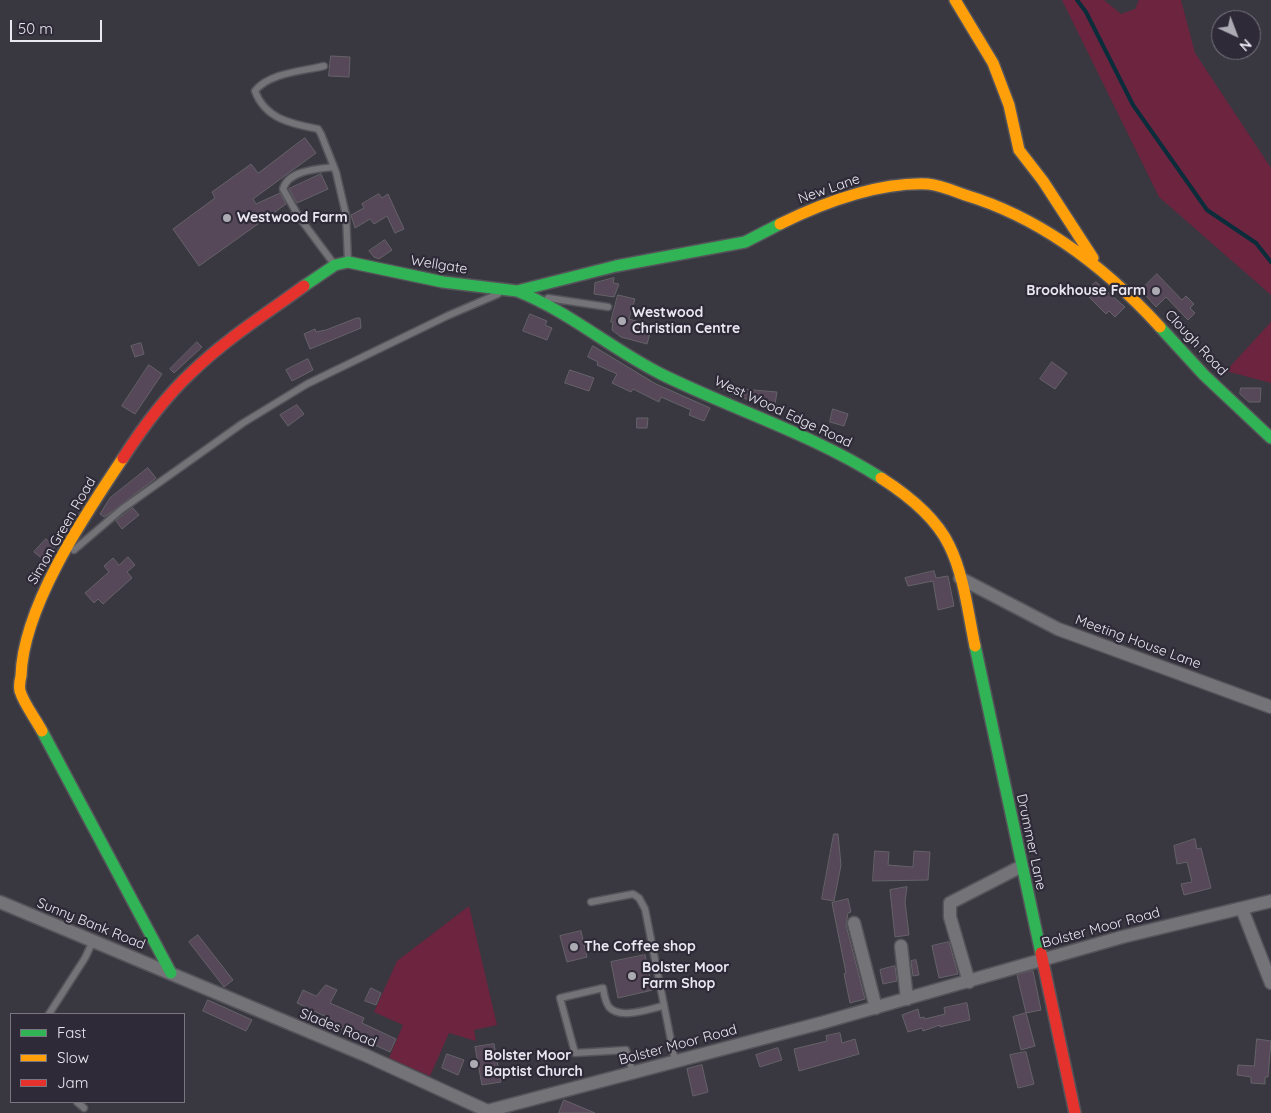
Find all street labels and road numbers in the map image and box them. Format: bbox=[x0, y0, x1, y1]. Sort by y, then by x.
street label: New Lane bbox=[796, 171, 862, 207]
street label: Wellgate bbox=[409, 252, 469, 278]
street label: Clough Road bbox=[1161, 307, 1231, 379]
street label: West Wood Edge Road bbox=[711, 373, 855, 451]
street label: Simon Green Road bbox=[24, 474, 100, 588]
street label: Meeting House Lane bbox=[1073, 611, 1203, 673]
street label: Drummer Lane bbox=[1013, 792, 1049, 892]
street label: Sunny Bank Road bbox=[34, 895, 148, 953]
street label: Bolster Moor Road bbox=[1040, 904, 1162, 952]
street label: Slades Road bbox=[297, 1005, 379, 1051]
street label: Bolster Moor Road bbox=[617, 1021, 739, 1069]

